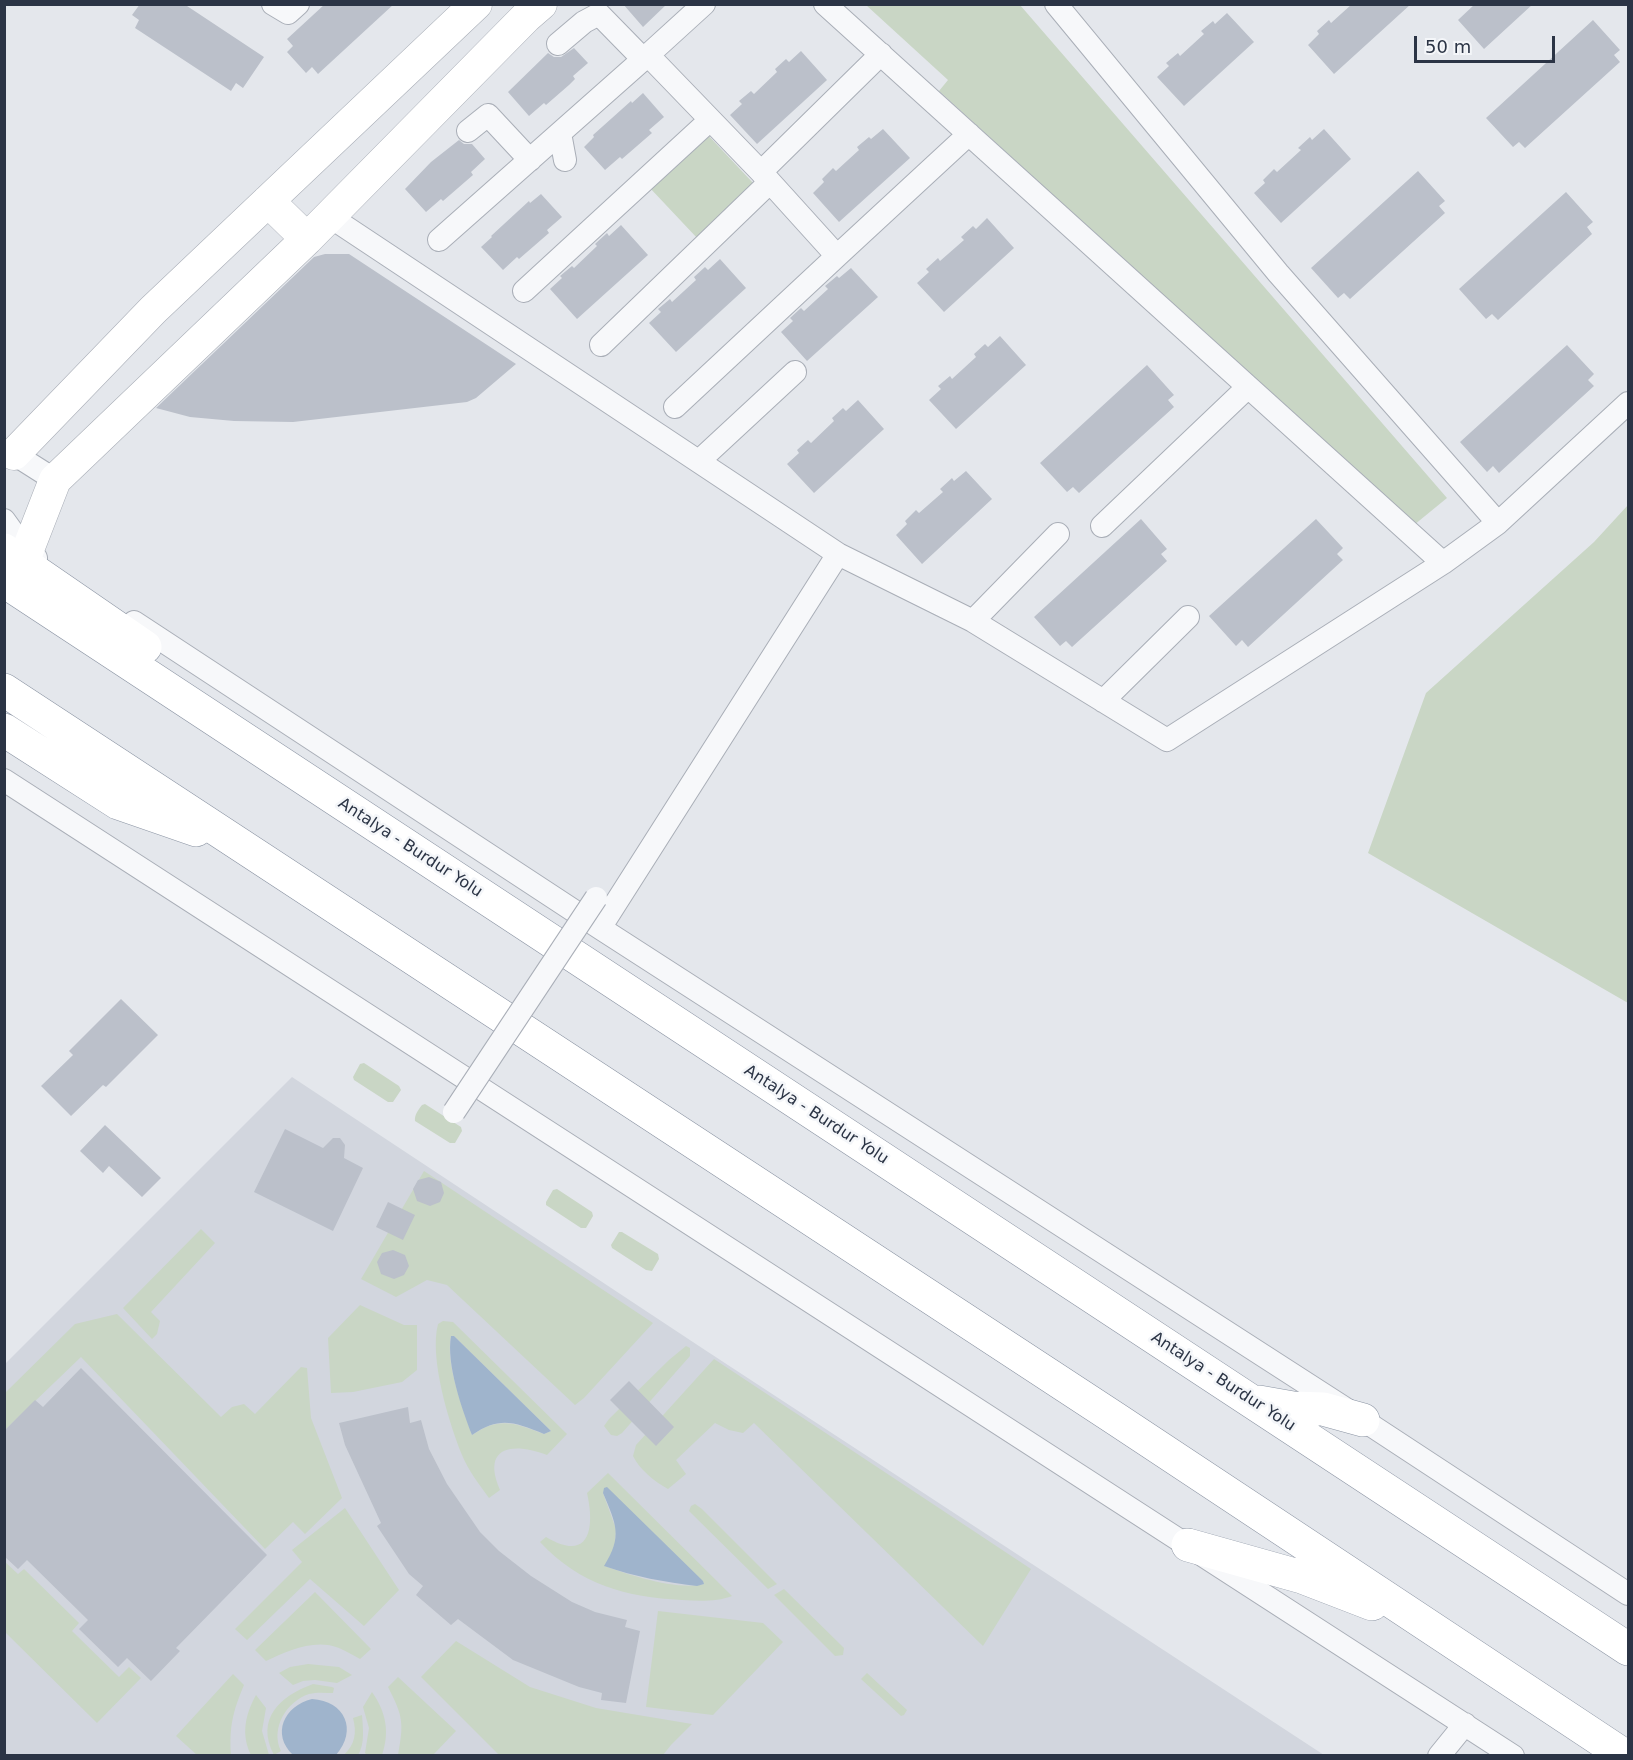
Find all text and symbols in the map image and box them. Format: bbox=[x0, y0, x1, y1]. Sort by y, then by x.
scale bar bbox=[1417, 24, 1558, 62]
text: 50 m bbox=[1425, 36, 1471, 57]
street label: Antalya - Burdur Yolu bbox=[334, 794, 486, 902]
street label: Antalya - Burdur Yolu bbox=[740, 1061, 892, 1169]
street label: Antalya - Burdur Yolu bbox=[1147, 1328, 1299, 1436]

